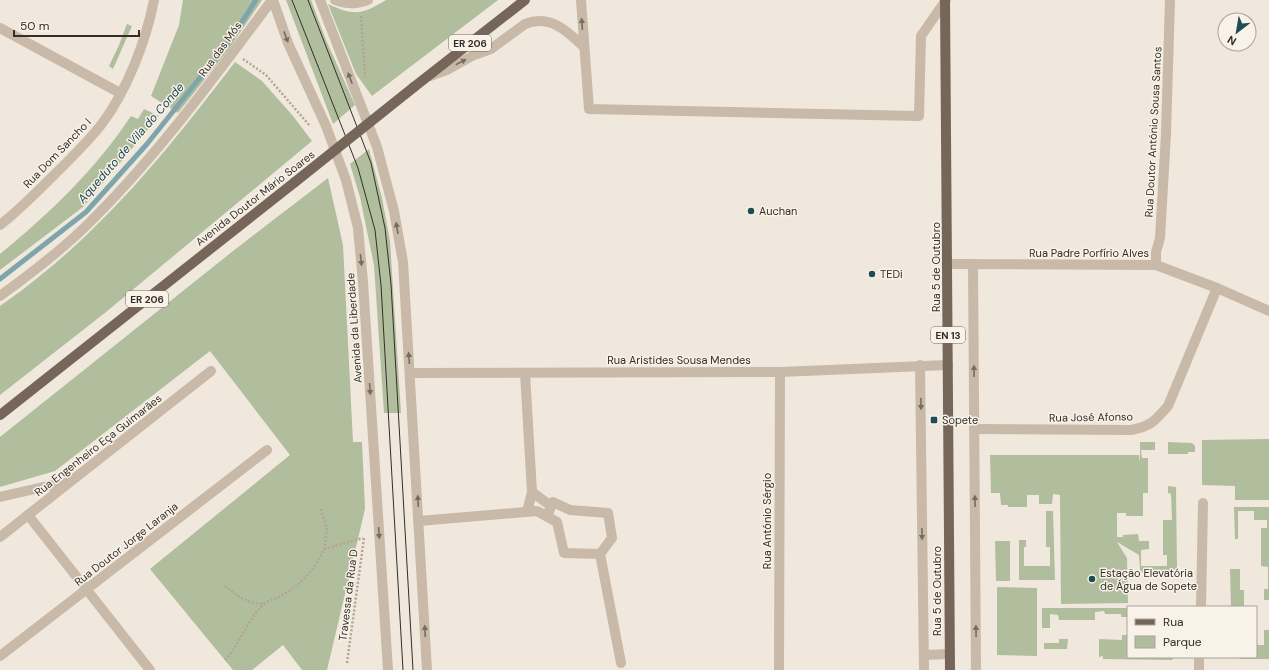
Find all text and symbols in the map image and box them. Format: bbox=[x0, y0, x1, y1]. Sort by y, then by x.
scale bar bbox=[14, 12, 139, 38]
north arrow bbox=[1217, 12, 1257, 52]
text: 50 m bbox=[20, 18, 49, 34]
one-way arrow bbox=[579, 18, 586, 30]
street label: Rua das Mós bbox=[195, 19, 245, 79]
one-way arrow bbox=[283, 31, 289, 43]
text: N bbox=[1225, 33, 1239, 49]
road number: ER 206 bbox=[449, 35, 491, 51]
street label: Rua Doutor António Sousa Santos bbox=[1142, 46, 1164, 218]
one-way arrow bbox=[456, 58, 467, 65]
one-way arrow bbox=[347, 71, 353, 83]
water label: Aqueduto de Vila do Conde bbox=[74, 79, 188, 207]
street label: Rua Dom Sancho I bbox=[20, 115, 94, 191]
street label: Avenida Doutor Mário Soares bbox=[193, 147, 317, 249]
place label: Auchan bbox=[759, 204, 797, 218]
marker: Auchan bbox=[746, 206, 756, 216]
one-way arrow bbox=[394, 222, 400, 234]
street label: Rua 5 de Outubro bbox=[929, 222, 943, 312]
street label: Rua Padre Porfírio Alves bbox=[1029, 246, 1149, 260]
one-way arrow bbox=[358, 254, 365, 266]
place label: TEDi bbox=[880, 267, 903, 281]
marker: TEDi bbox=[867, 269, 877, 279]
street label: Avenida da Liberdade bbox=[343, 272, 365, 384]
road number: ER 206 bbox=[126, 291, 168, 307]
road number: EN 13 bbox=[931, 327, 965, 343]
one-way arrow bbox=[406, 351, 413, 364]
street label: Rua Aristides Sousa Mendes bbox=[607, 353, 751, 367]
one-way arrow bbox=[971, 364, 977, 377]
one-way arrow bbox=[367, 383, 374, 395]
street label: Rua Engenheiro Eça Guimarães bbox=[32, 391, 164, 499]
one-way arrow bbox=[918, 398, 924, 411]
street label: Rua José Afonso bbox=[1049, 409, 1133, 425]
place label: Sopete bbox=[942, 413, 978, 427]
marker: Sopete bbox=[929, 415, 939, 425]
street label: Rua António Sérgio bbox=[760, 473, 774, 569]
one-way arrow bbox=[415, 494, 421, 507]
one-way arrow bbox=[972, 494, 978, 507]
street label: Rua Doutor Jorge Laranja bbox=[71, 499, 181, 589]
one-way arrow bbox=[376, 527, 383, 539]
one-way arrow bbox=[919, 528, 926, 540]
street label: Rua 5 de Outubro bbox=[930, 546, 944, 636]
street label: Travessa da Rua D bbox=[335, 548, 361, 642]
place label: Estação Elevatória de Água de Sopete bbox=[1100, 566, 1197, 593]
marker: Estação Elevatória de Água de Sopete bbox=[1087, 574, 1097, 584]
legend bbox=[1127, 606, 1257, 658]
text: Rua bbox=[1163, 614, 1184, 630]
one-way arrow bbox=[422, 624, 428, 637]
one-way arrow bbox=[973, 624, 979, 637]
text: Parque bbox=[1163, 634, 1202, 650]

